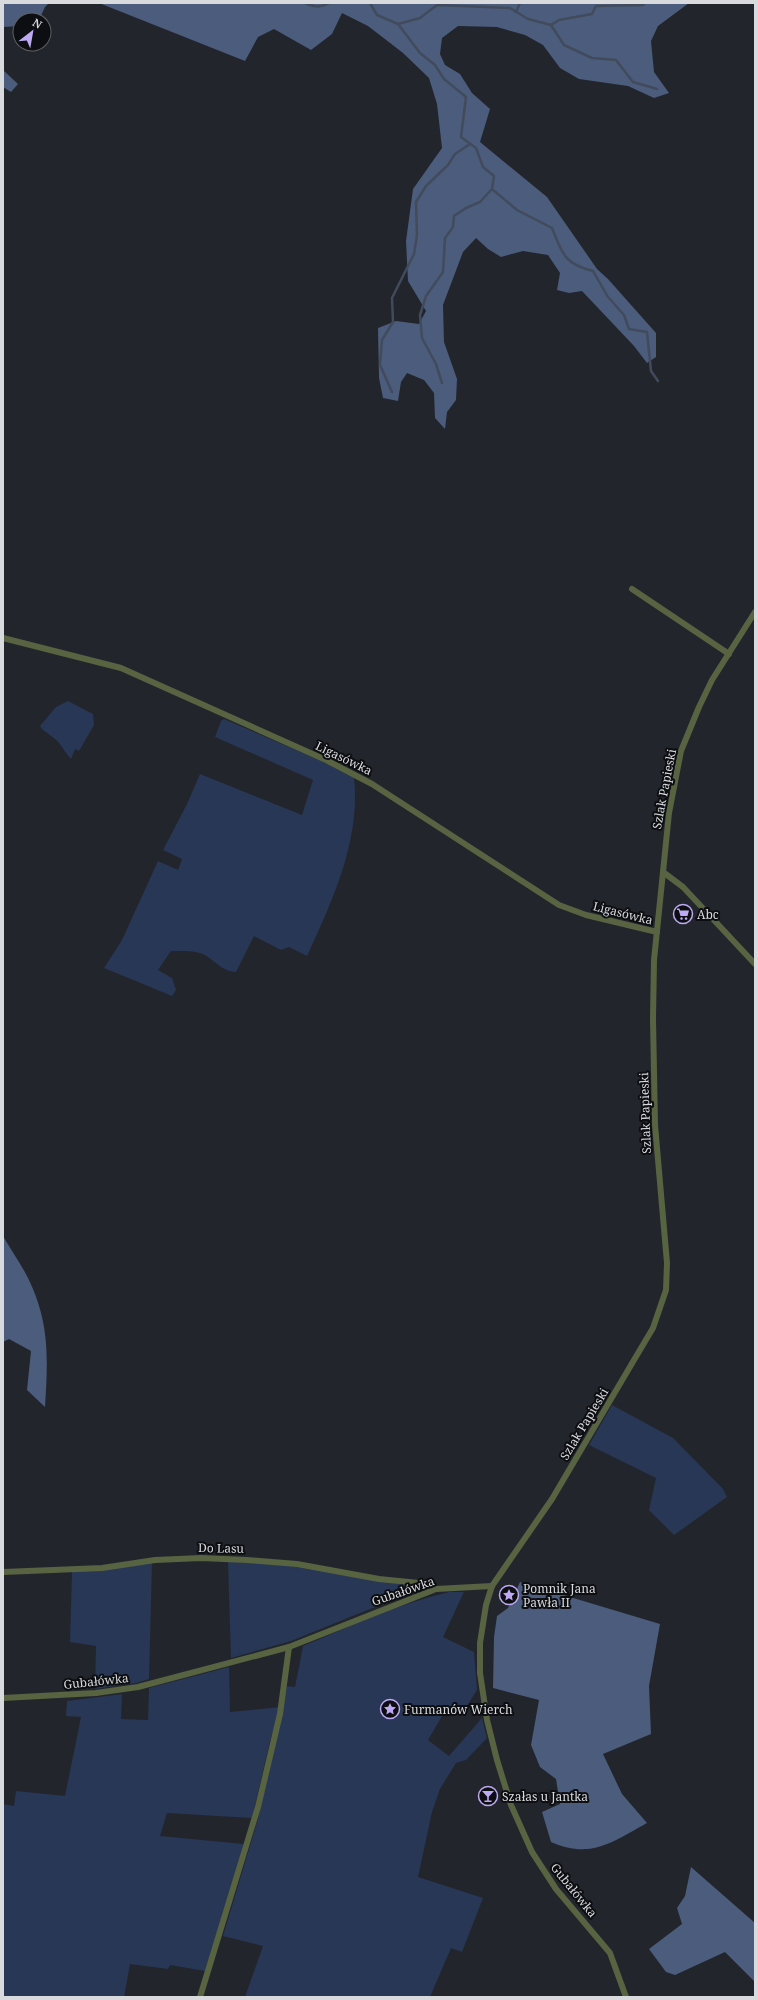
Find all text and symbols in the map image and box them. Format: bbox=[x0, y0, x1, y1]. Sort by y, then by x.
north arrow bbox=[12, 12, 52, 52]
text: N bbox=[30, 14, 45, 32]
street label: Ligasówka bbox=[313, 737, 375, 779]
street label: Szlak Papieski bbox=[648, 747, 680, 830]
street label: Ligasówka bbox=[591, 897, 655, 929]
supermarket icon: Abc bbox=[672, 903, 694, 925]
place label: Abc bbox=[697, 906, 719, 923]
street label: Szlak Papieski bbox=[635, 1072, 655, 1154]
street label: Szlak Papieski bbox=[556, 1385, 612, 1463]
street label: Do Lasu bbox=[198, 1539, 245, 1557]
street label: Gubałówka bbox=[369, 1572, 437, 1610]
place label: Pomnik Jana Pawła II bbox=[523, 1580, 596, 1611]
place icon: Pomnik Jana Pawła II bbox=[498, 1584, 520, 1606]
street label: Gubałówka bbox=[63, 1669, 130, 1693]
place icon: Furmanów Wierch bbox=[379, 1698, 401, 1720]
place label: Furmanów Wierch bbox=[404, 1701, 513, 1718]
bar icon: Szałas u Jantka bbox=[477, 1785, 499, 1807]
place label: Szałas u Jantka bbox=[502, 1788, 588, 1805]
street label: Gubałówka bbox=[547, 1859, 601, 1921]

